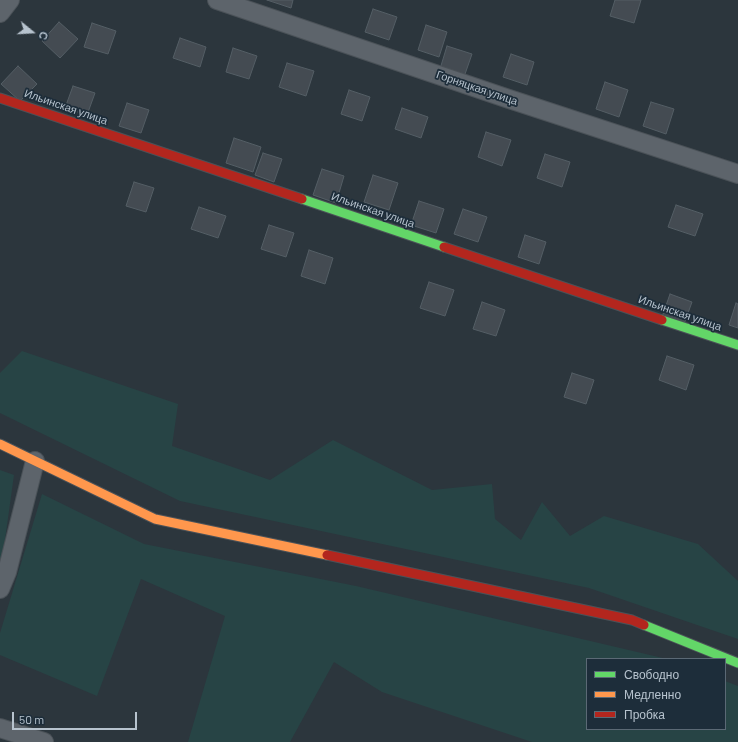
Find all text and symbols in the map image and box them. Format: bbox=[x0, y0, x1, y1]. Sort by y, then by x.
north arrow bbox=[12, 12, 52, 52]
text: С bbox=[36, 30, 51, 42]
street label: Горняцкая улица bbox=[434, 68, 520, 108]
street label: Ильинская улица bbox=[23, 87, 109, 127]
street label: Ильинская улица bbox=[330, 190, 416, 230]
street label: Ильинская улица bbox=[637, 293, 723, 333]
legend bbox=[586, 658, 726, 730]
text: Свободно bbox=[624, 667, 679, 681]
text: Медленно bbox=[624, 687, 681, 701]
scale bar bbox=[14, 704, 139, 730]
text: Пробка bbox=[624, 707, 665, 721]
text: 50 m bbox=[19, 712, 44, 726]

